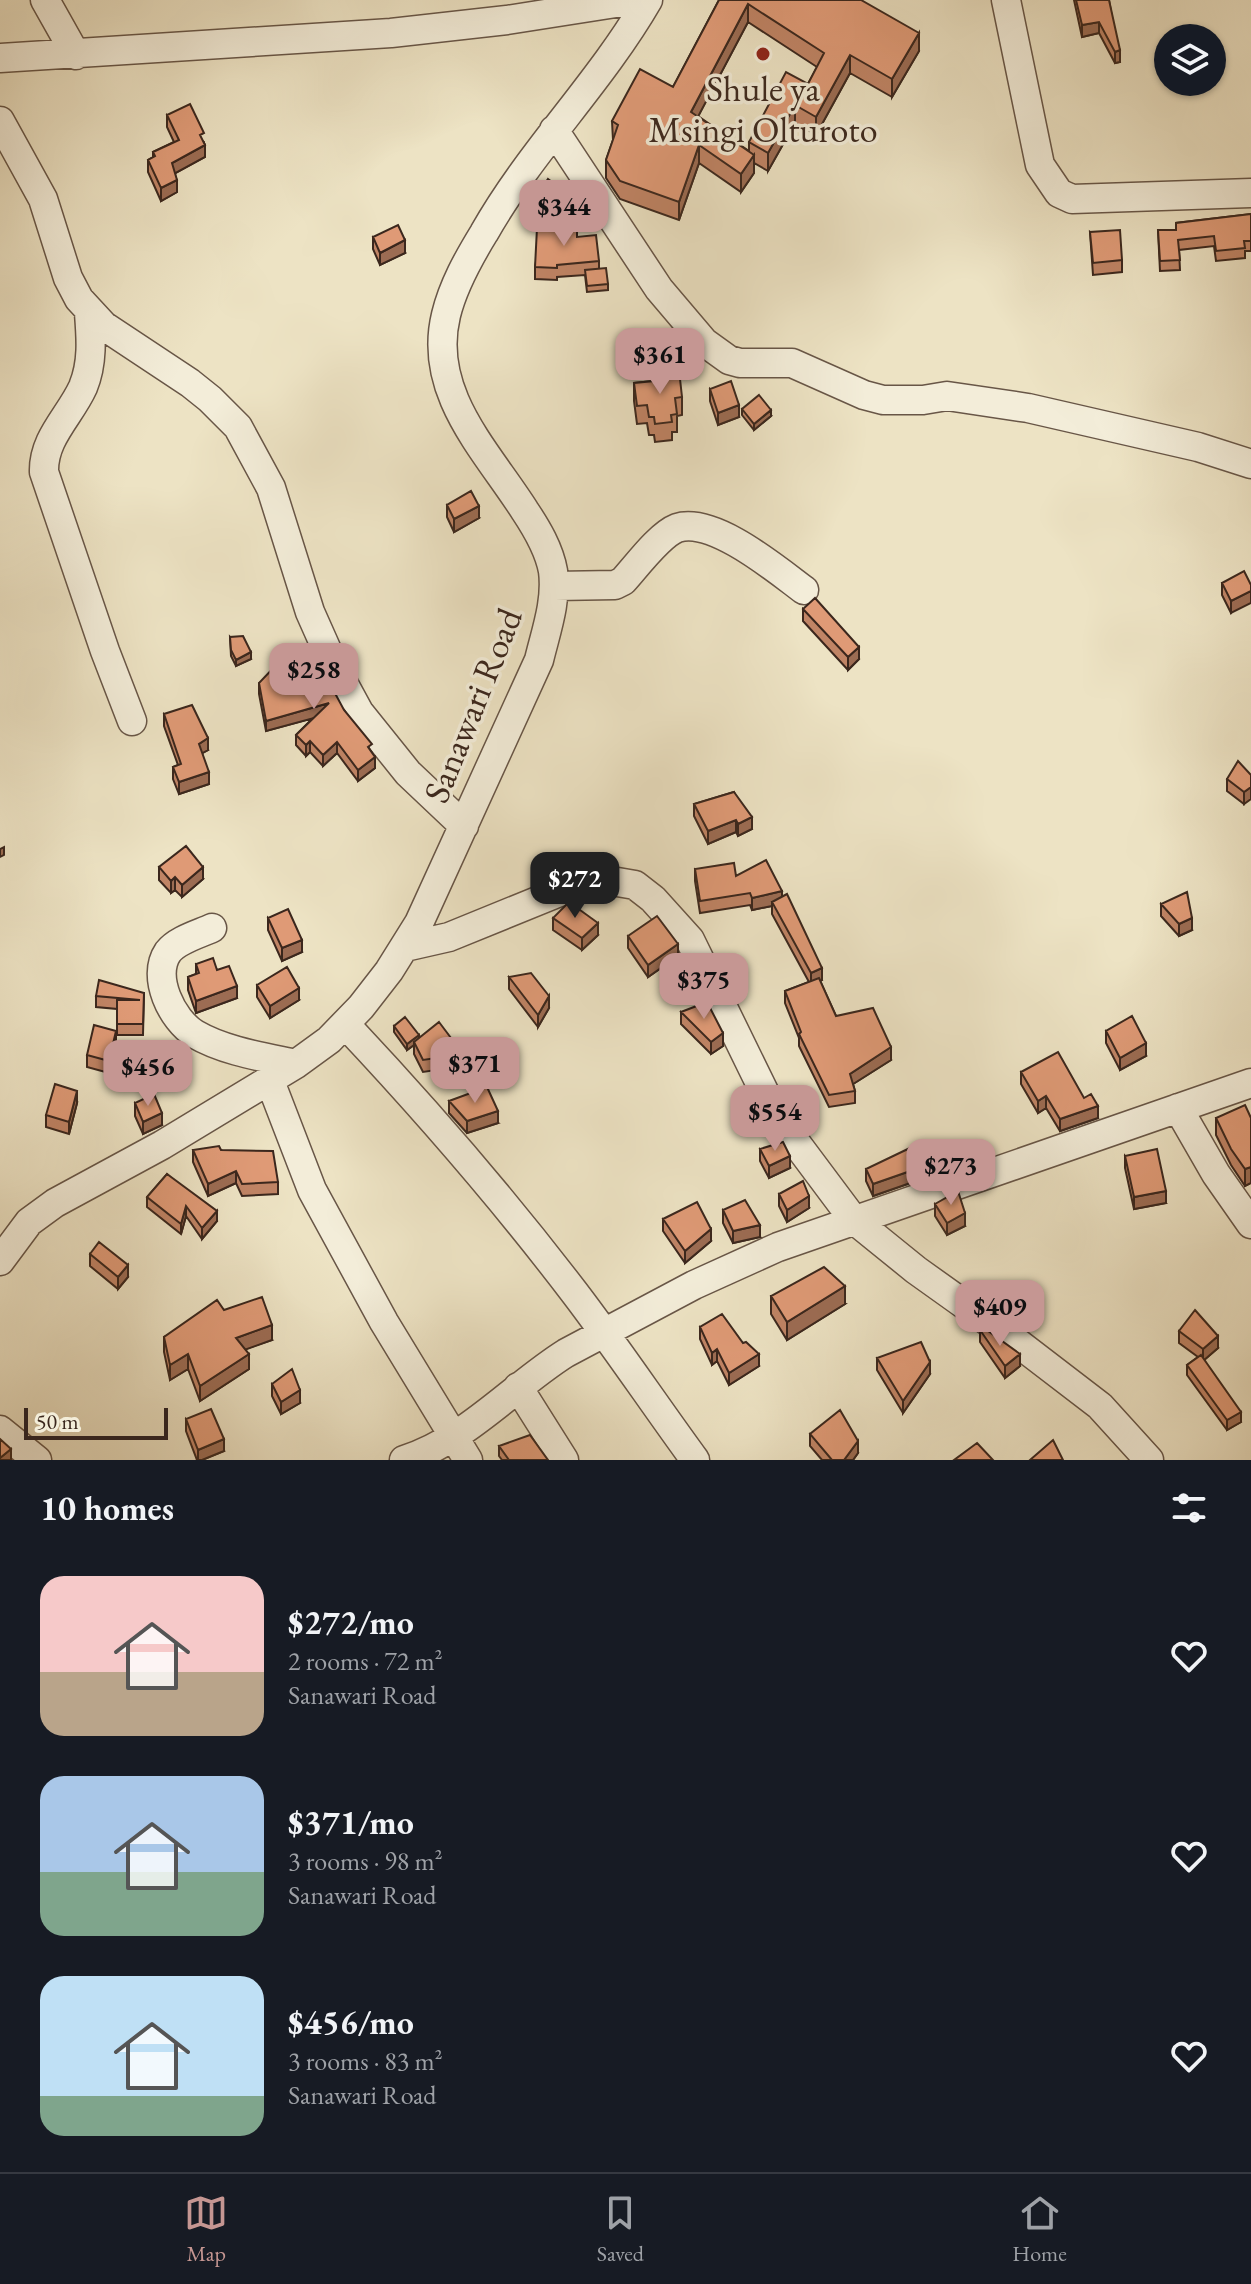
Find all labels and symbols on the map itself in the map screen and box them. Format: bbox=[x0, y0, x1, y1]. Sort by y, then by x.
marker: Shule ya Msingi Olturoto bbox=[754, 45, 772, 63]
place label: Shule ya Msingi Olturoto bbox=[649, 65, 877, 153]
pin: $344 bbox=[517, 180, 611, 248]
pin: $361 bbox=[613, 328, 707, 396]
street label: Sanawari Road bbox=[412, 600, 533, 809]
pin: $258 bbox=[267, 643, 361, 711]
pin: $272 bbox=[528, 852, 622, 920]
pin: $375 bbox=[657, 953, 751, 1021]
pin: $371 bbox=[428, 1037, 522, 1105]
pin: $456 bbox=[101, 1040, 195, 1108]
pin: $554 bbox=[728, 1085, 822, 1153]
pin: $273 bbox=[904, 1139, 998, 1207]
pin: $409 bbox=[953, 1280, 1047, 1348]
scale bar bbox=[24, 1404, 168, 1440]

